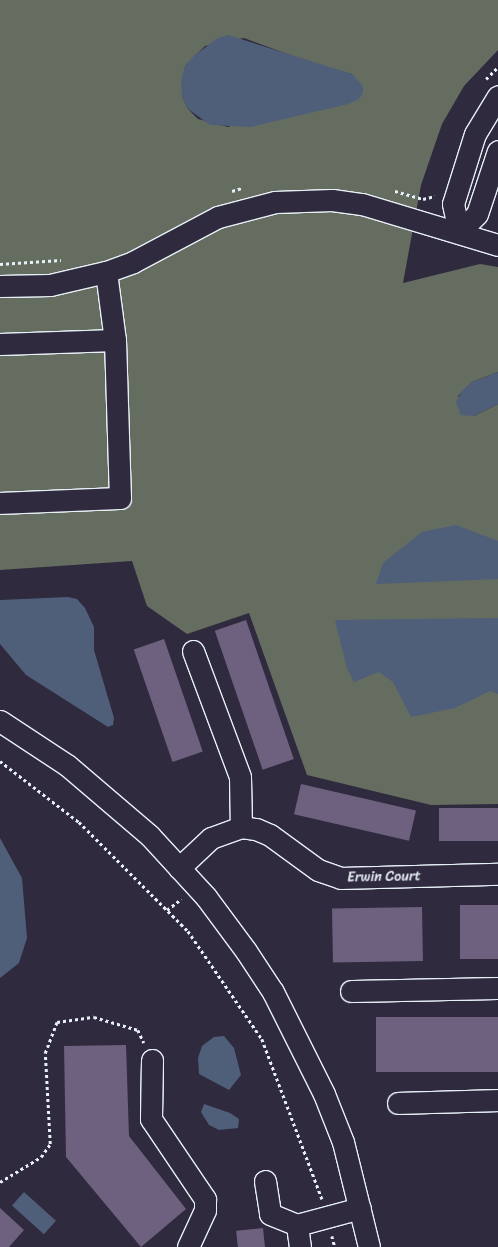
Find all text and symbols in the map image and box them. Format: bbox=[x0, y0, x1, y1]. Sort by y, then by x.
street label: Erwin Court bbox=[347, 868, 421, 886]

